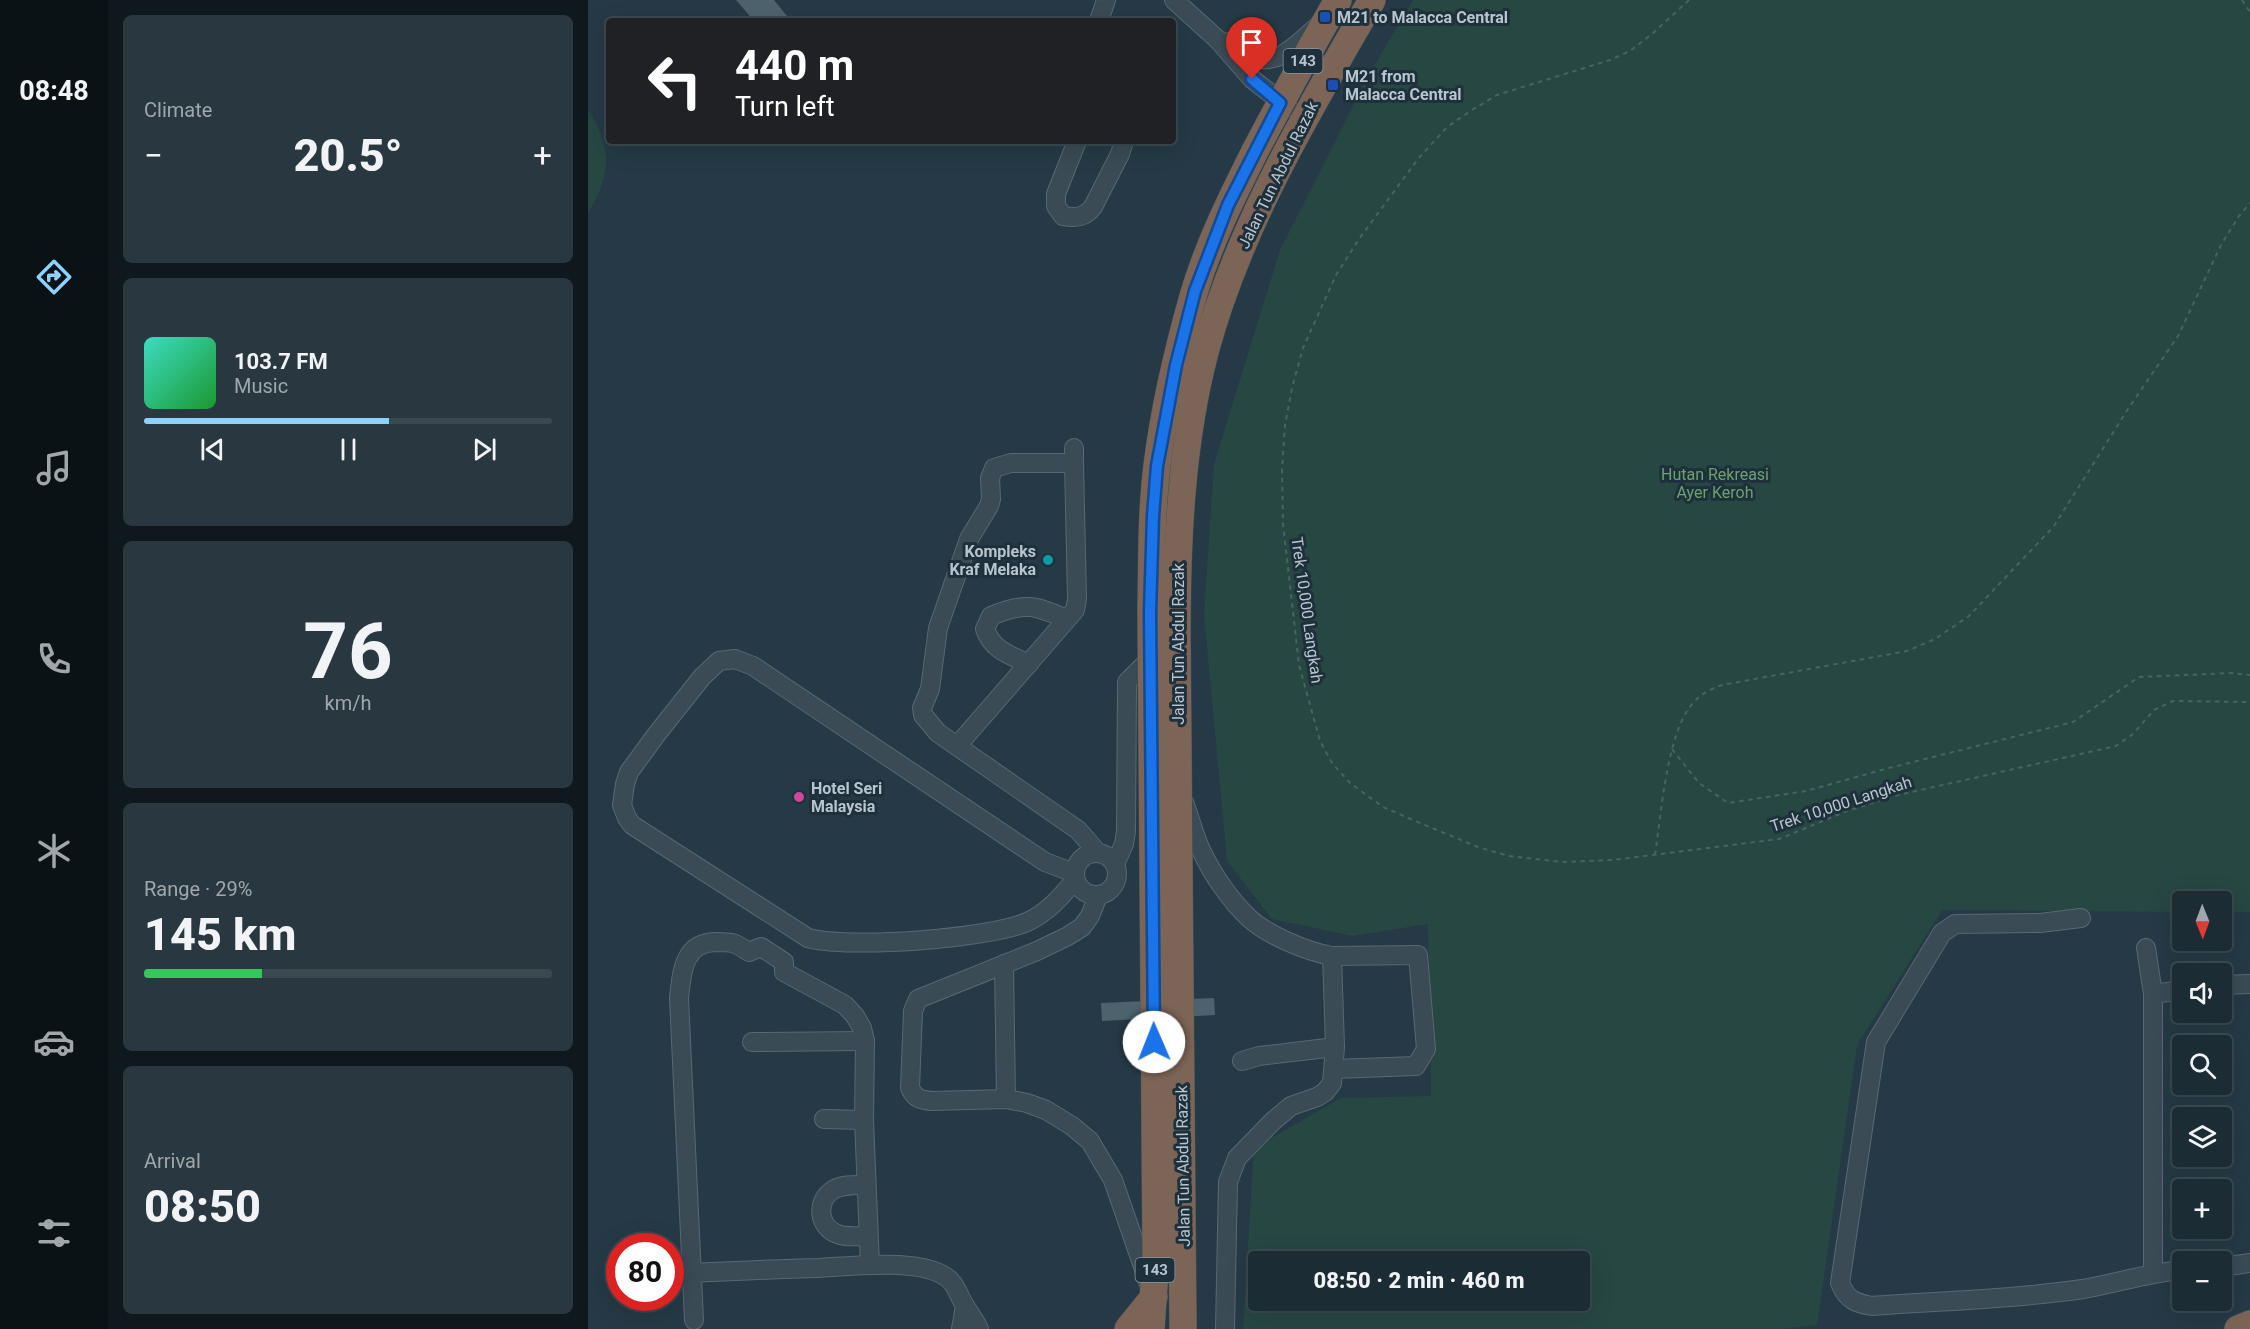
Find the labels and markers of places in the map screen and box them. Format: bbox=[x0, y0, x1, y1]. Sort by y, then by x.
place label: M21 to Malacca Central bbox=[1337, 8, 1508, 27]
marker: M21 to Malacca Central bbox=[1318, 10, 1332, 24]
pin bbox=[1226, 17, 1277, 79]
place label: M21 from Malacca Central bbox=[1345, 67, 1461, 104]
marker: M21 from Malacca Central bbox=[1326, 78, 1340, 92]
place label: Kompleks Kraf Melaka bbox=[949, 542, 1036, 579]
marker: Kompleks Kraf Melaka bbox=[1041, 553, 1055, 567]
place label: Hotel Seri Malaysia bbox=[811, 779, 882, 816]
marker: Hotel Seri Malaysia bbox=[792, 790, 806, 804]

